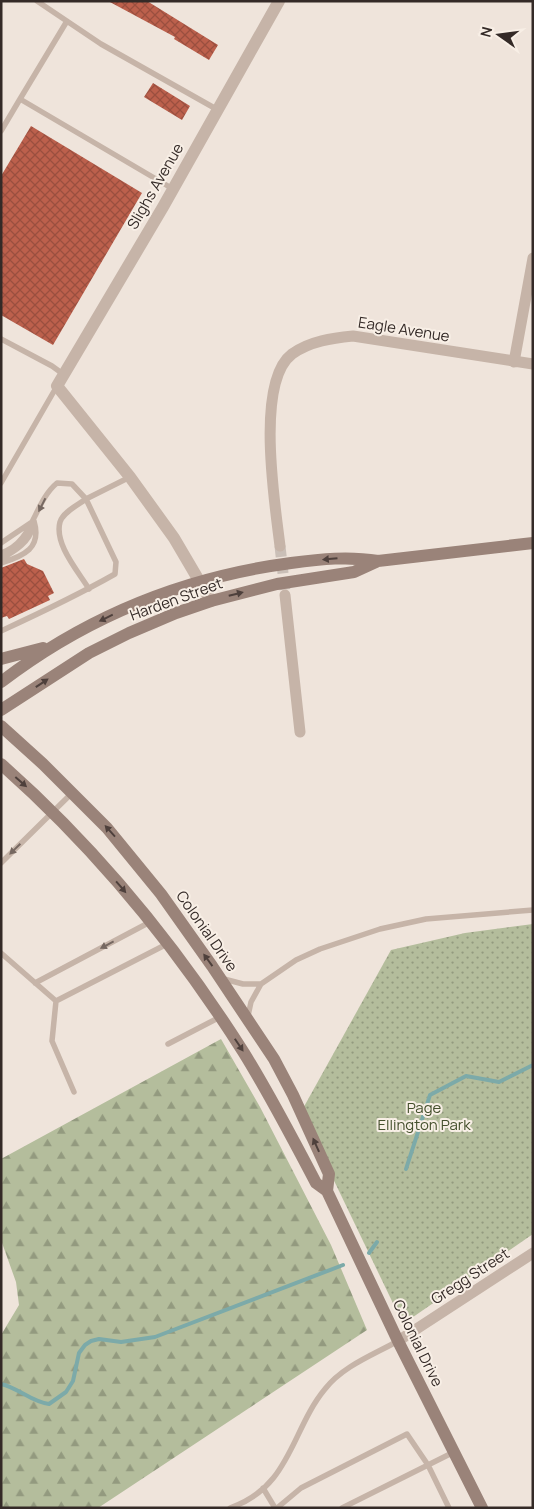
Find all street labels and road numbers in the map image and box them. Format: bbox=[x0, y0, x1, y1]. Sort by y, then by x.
street label: Slighs Avenue bbox=[122, 139, 188, 233]
street label: Eagle Avenue bbox=[357, 311, 451, 347]
street label: Harden Street bbox=[127, 572, 225, 626]
street label: Colonial Drive bbox=[171, 886, 243, 976]
street label: Gregg Street bbox=[427, 1243, 513, 1309]
street label: Colonial Drive bbox=[388, 1296, 448, 1390]

